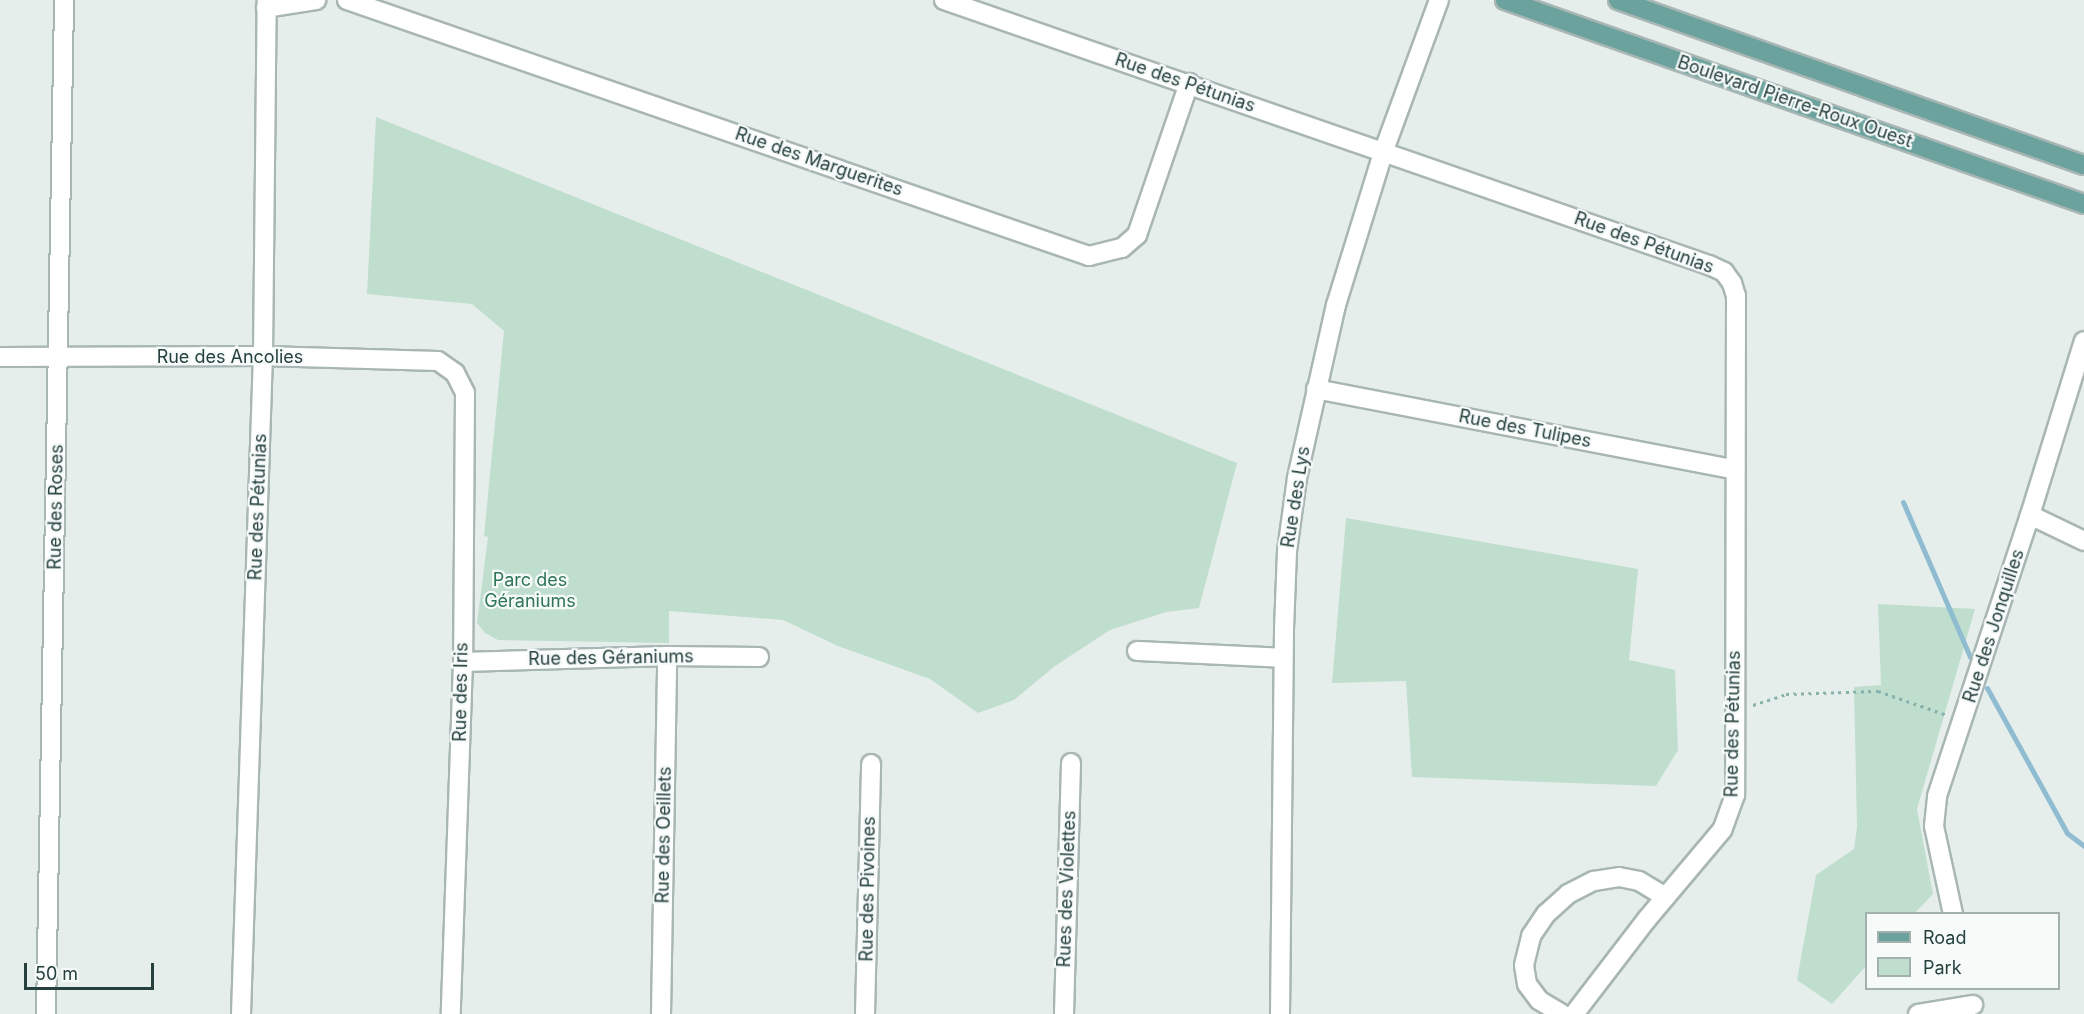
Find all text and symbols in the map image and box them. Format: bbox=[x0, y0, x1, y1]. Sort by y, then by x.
street label: Rue des Pétunias bbox=[1112, 49, 1258, 117]
street label: Boulevard Pierre-Roux Ouest bbox=[1675, 52, 1915, 152]
street label: Rue des Marguerites bbox=[732, 123, 906, 201]
street label: Rue des Pétunias bbox=[1571, 208, 1717, 278]
street label: Rue des Ancolies bbox=[157, 346, 303, 368]
street label: Rue des Tulipes bbox=[1457, 406, 1593, 452]
street label: Rue des Pétunias bbox=[245, 433, 271, 581]
street label: Rue des Roses bbox=[44, 444, 68, 570]
street label: Rue des Lys bbox=[1277, 445, 1315, 549]
street label: Rue des Jonquilles bbox=[1959, 546, 2029, 706]
park label: Parc des Géraniums bbox=[484, 570, 576, 612]
street label: Rue des Iris bbox=[449, 642, 473, 742]
street label: Rue des Géraniums bbox=[528, 646, 694, 670]
street label: Rue des Pétunias bbox=[1721, 650, 1745, 798]
street label: Rue des Oeillets bbox=[652, 766, 676, 904]
street label: Rues des Violettes bbox=[1053, 810, 1081, 968]
street label: Rue des Pivoines bbox=[856, 816, 880, 962]
legend bbox=[1865, 912, 2060, 990]
text: Road bbox=[1923, 927, 1966, 948]
scale bar bbox=[27, 951, 158, 989]
text: Park bbox=[1923, 957, 1962, 978]
text: 50 m bbox=[35, 963, 78, 984]

